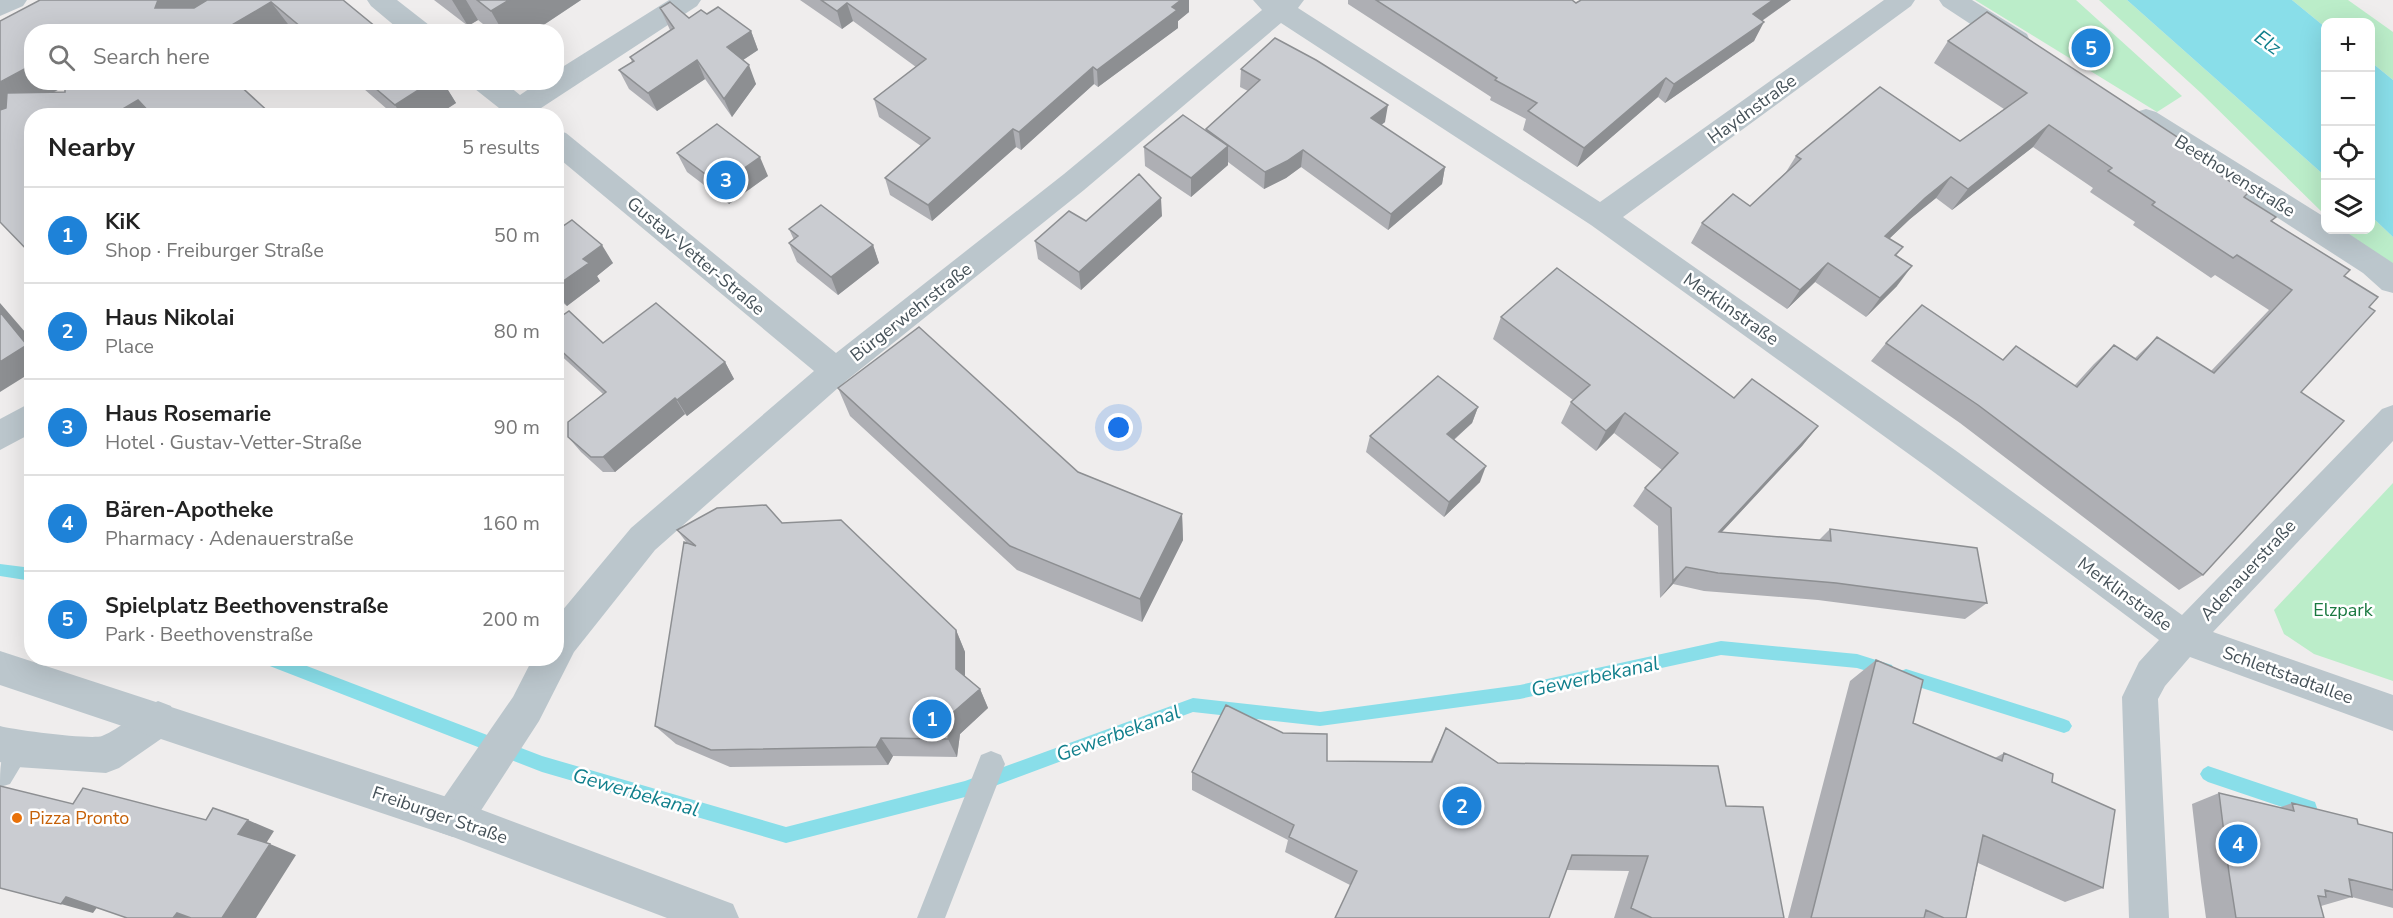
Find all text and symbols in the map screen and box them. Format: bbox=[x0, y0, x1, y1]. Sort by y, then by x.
map controls bbox=[2321, 18, 2375, 234]
button: + bbox=[2321, 18, 2375, 72]
search box bbox=[24, 24, 564, 90]
water label: Elz bbox=[2249, 24, 2287, 62]
pin: 5 bbox=[2072, 26, 2110, 70]
icon: search bbox=[45, 41, 78, 74]
text: Search here bbox=[93, 42, 210, 72]
street label: Haydnstraße bbox=[1703, 69, 1801, 149]
button: − bbox=[2321, 72, 2375, 126]
button: locate bbox=[2321, 126, 2375, 180]
street label: Beethovenstraße bbox=[2170, 129, 2300, 223]
text: Nearby bbox=[48, 130, 135, 165]
text: 5 results bbox=[462, 134, 540, 161]
pin: 3 bbox=[706, 158, 746, 202]
button: layers bbox=[2321, 180, 2375, 234]
street label: Gustav-Vetter-Straße bbox=[622, 191, 770, 321]
text: KiK bbox=[105, 207, 140, 237]
text: 1 bbox=[62, 222, 74, 249]
text: 50 m bbox=[494, 222, 540, 249]
text: Shop · Freiburger Straße bbox=[105, 237, 324, 264]
street label: Bürgerwehrstraße bbox=[845, 257, 977, 367]
street label: Merklinstraße bbox=[1678, 267, 1784, 351]
text: Haus Nikolai bbox=[105, 303, 234, 333]
text: 2 bbox=[62, 318, 74, 345]
text: 80 m bbox=[494, 318, 540, 345]
text: Place bbox=[105, 333, 154, 360]
text: Haus Rosemarie bbox=[105, 399, 271, 429]
your location bbox=[1104, 413, 1133, 442]
text: 3 bbox=[62, 414, 74, 441]
text: 90 m bbox=[494, 414, 540, 441]
text: Hotel · Gustav-Vetter-Straße bbox=[105, 429, 362, 456]
text: Bären-Apotheke bbox=[105, 495, 273, 525]
text: 4 bbox=[62, 510, 74, 537]
text: 160 m bbox=[482, 510, 540, 537]
street label: Adenauerstraße bbox=[2195, 514, 2301, 626]
text: Pharmacy · Adenauerstraße bbox=[105, 525, 354, 552]
street label: Merklinstraße bbox=[2073, 552, 2177, 636]
text: Spielplatz Beethovenstraße bbox=[105, 591, 389, 621]
park label: Elzpark bbox=[2313, 598, 2374, 622]
text: 5 bbox=[62, 606, 74, 633]
text: 200 m bbox=[482, 606, 540, 633]
text: Park · Beethovenstraße bbox=[105, 621, 313, 648]
street label: Schlettstadtallee bbox=[2219, 640, 2357, 710]
water label: Gewerbekanal bbox=[1529, 650, 1662, 703]
pin: 1 bbox=[912, 696, 952, 742]
water label: Gewerbekanal bbox=[1052, 698, 1184, 768]
water label: Gewerbekanal bbox=[570, 762, 702, 823]
street label: Freiburger Straße bbox=[369, 781, 511, 849]
pin: 2 bbox=[1442, 784, 1482, 828]
place label: Pizza Pronto bbox=[29, 806, 129, 830]
marker: Pizza Pronto bbox=[10, 811, 24, 825]
pin: 4 bbox=[2218, 822, 2258, 866]

